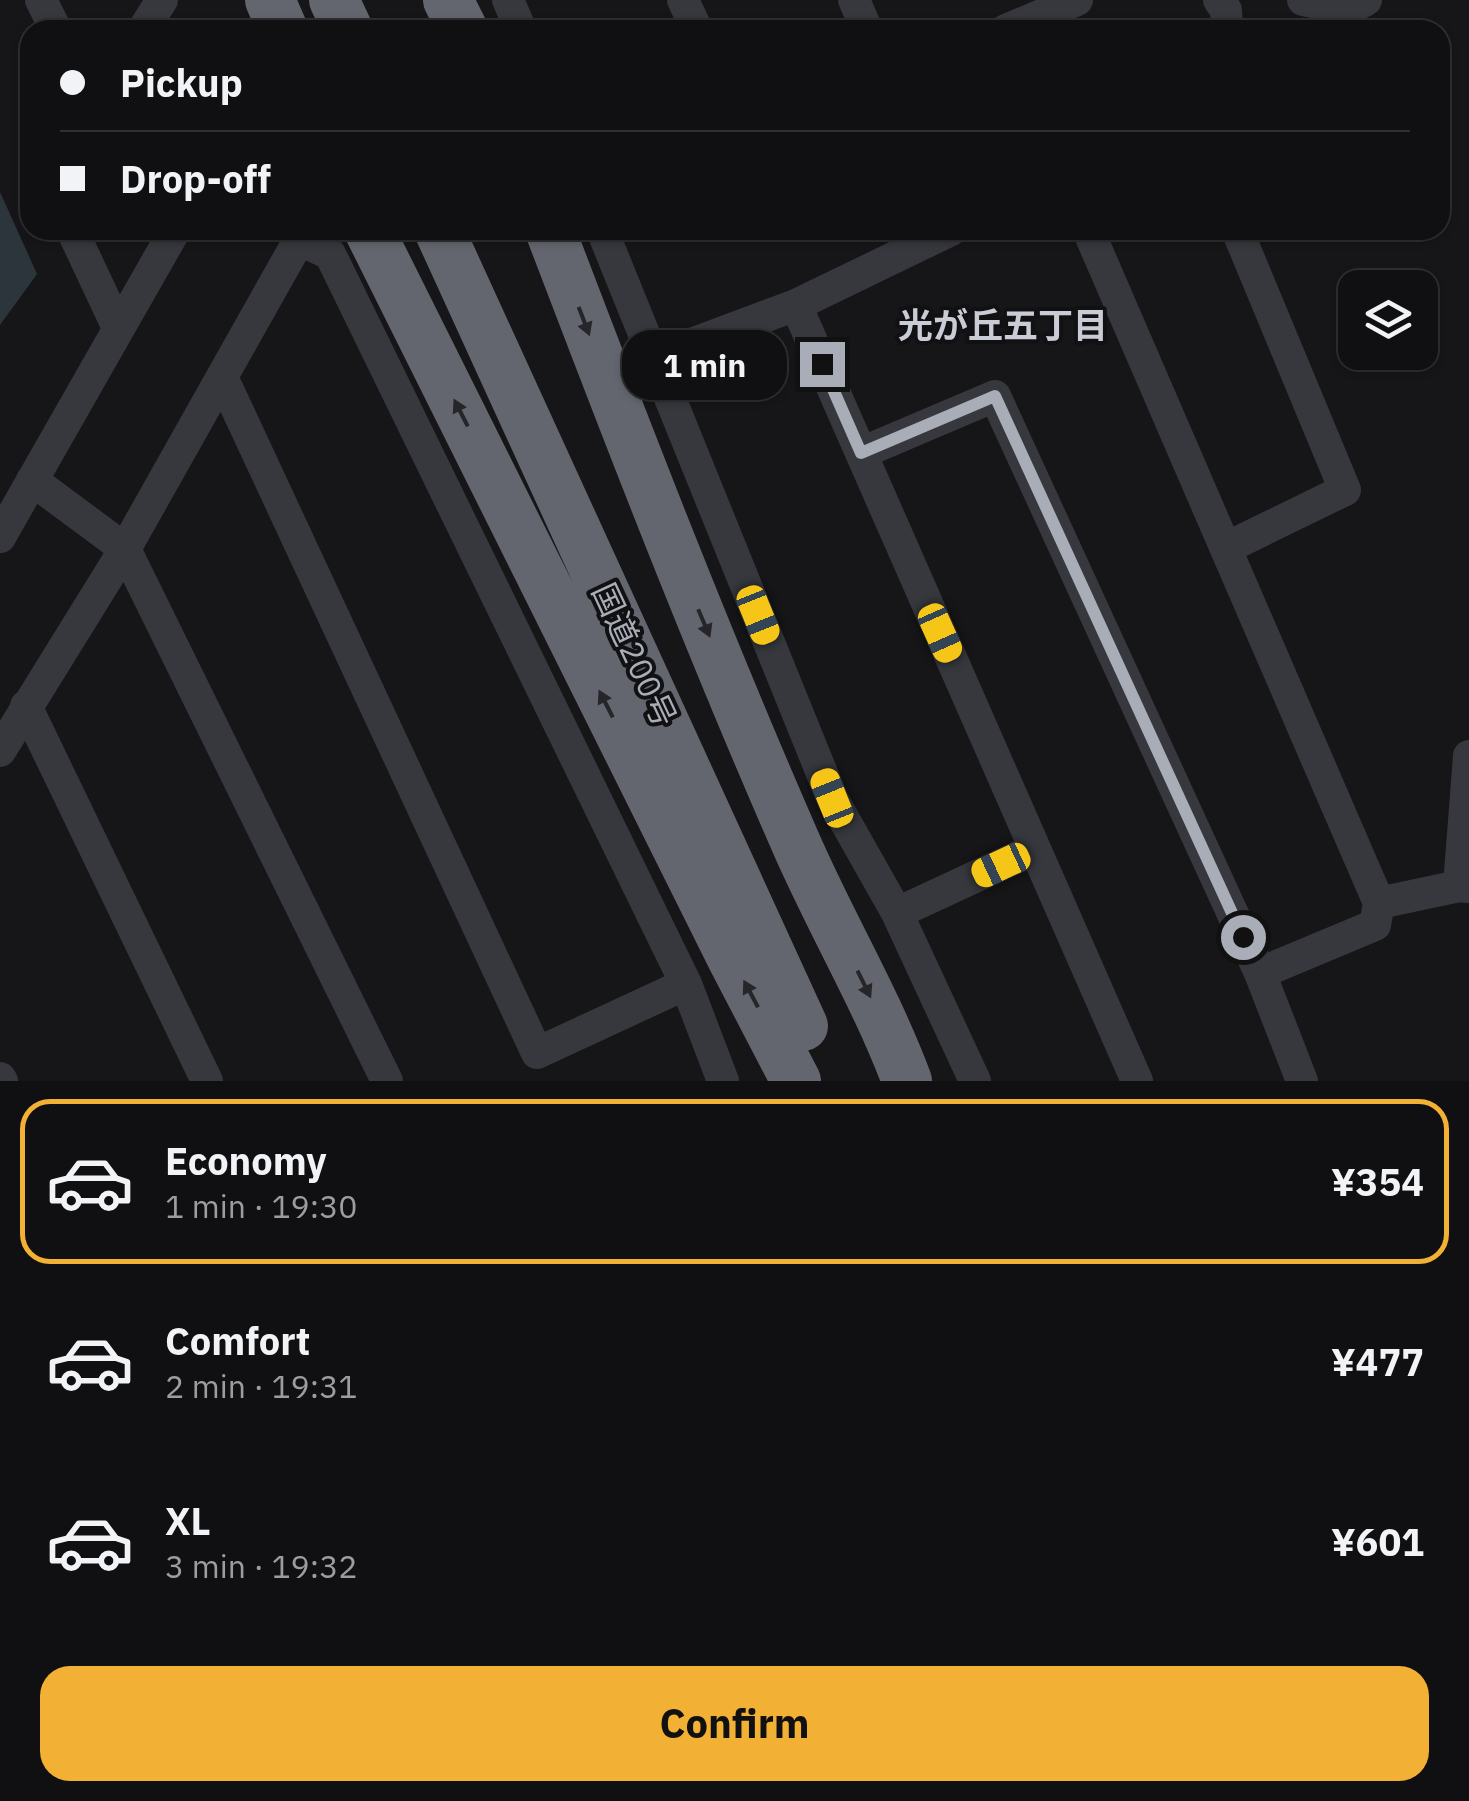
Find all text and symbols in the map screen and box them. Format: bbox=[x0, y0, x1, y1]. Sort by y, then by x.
text: Pickup bbox=[120, 58, 243, 107]
text: Drop-off bbox=[120, 154, 271, 203]
map controls bbox=[1338, 270, 1438, 370]
button: layers bbox=[1338, 270, 1438, 370]
district label: 光が丘五丁目 bbox=[898, 302, 1108, 348]
one-way arrow bbox=[577, 306, 593, 336]
callout: 1 min bbox=[622, 329, 787, 399]
route end bbox=[800, 342, 845, 387]
text: 1 min bbox=[663, 344, 746, 386]
one-way arrow bbox=[453, 398, 470, 427]
street label: 国道200号 bbox=[583, 576, 686, 733]
car bbox=[733, 582, 783, 648]
car bbox=[914, 599, 966, 667]
one-way arrow bbox=[696, 608, 712, 638]
one-way arrow bbox=[598, 689, 615, 718]
car bbox=[807, 765, 857, 831]
car bbox=[967, 839, 1035, 891]
route start bbox=[1221, 915, 1266, 960]
one-way arrow bbox=[855, 970, 872, 999]
one-way arrow bbox=[743, 980, 760, 1009]
text: Economy bbox=[165, 1136, 327, 1185]
icon: car bbox=[45, 1137, 135, 1227]
text: ¥354 bbox=[1331, 1157, 1424, 1206]
text: 1 min · 19:30 bbox=[165, 1185, 358, 1227]
text: Comfort bbox=[165, 1316, 310, 1365]
icon: car bbox=[45, 1317, 135, 1407]
text: ¥477 bbox=[1331, 1337, 1424, 1386]
text: 2 min · 19:31 bbox=[165, 1365, 358, 1407]
text: XL bbox=[165, 1496, 211, 1545]
icon: car bbox=[45, 1497, 135, 1587]
text: ¥601 bbox=[1331, 1517, 1424, 1566]
text: 3 min · 19:32 bbox=[165, 1545, 358, 1587]
button: Confirm bbox=[40, 1666, 1429, 1781]

